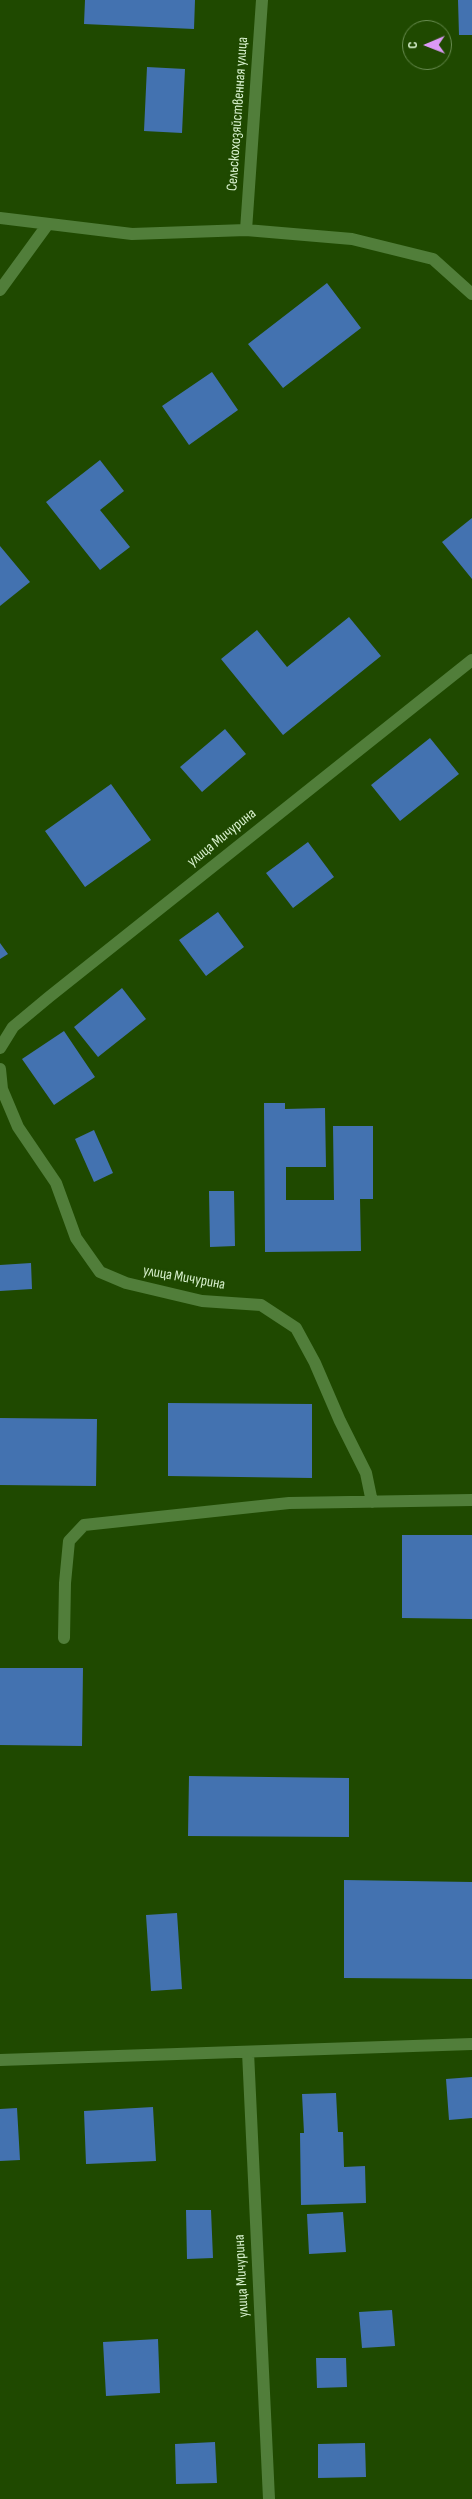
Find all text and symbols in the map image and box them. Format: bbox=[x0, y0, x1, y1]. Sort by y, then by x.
north arrow bbox=[402, 20, 452, 70]
street label: Сельскохозяйственная улица bbox=[224, 36, 252, 192]
text: С bbox=[404, 42, 421, 49]
street label: улица Мичурина bbox=[184, 805, 260, 871]
street label: улица Мичурина bbox=[141, 1262, 227, 1294]
street label: улица Мичурина bbox=[231, 2234, 253, 2318]

